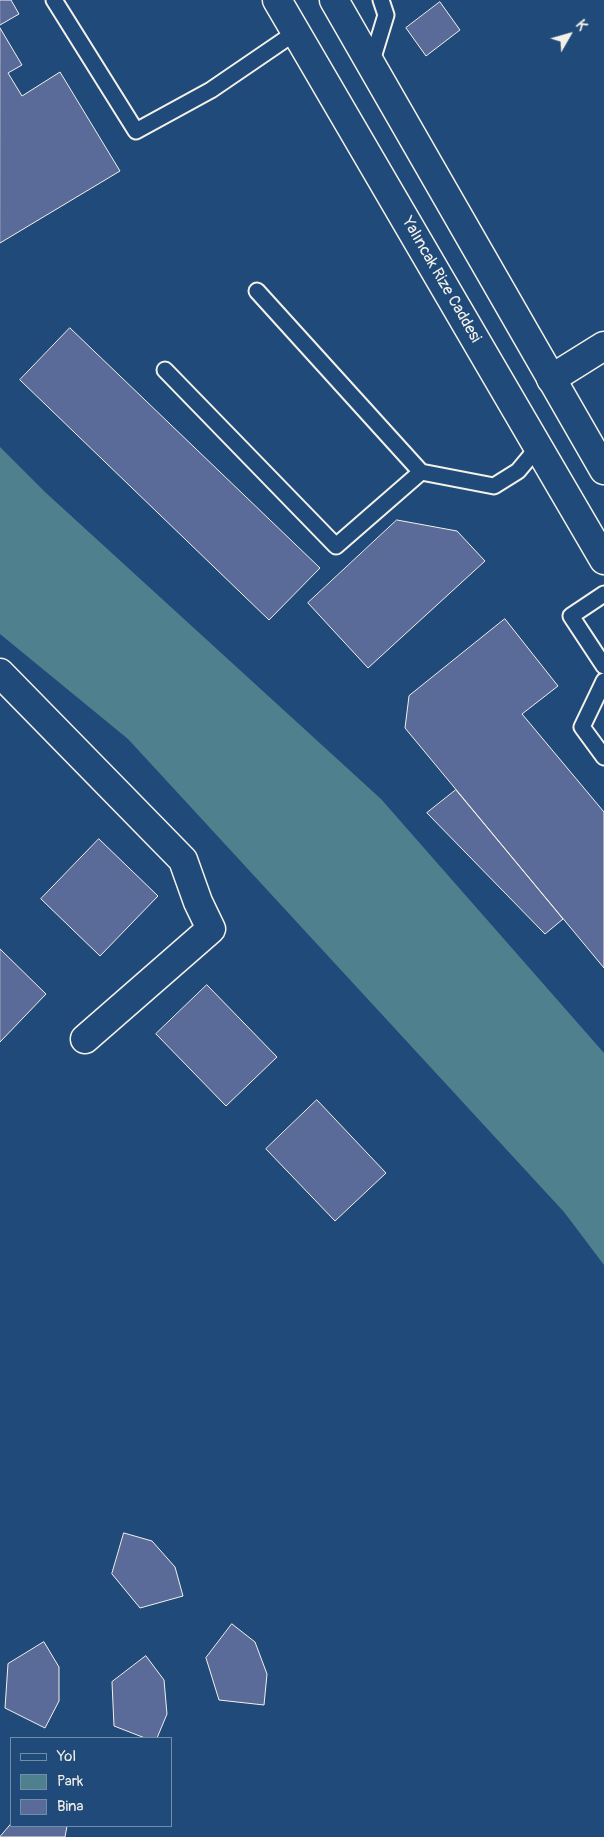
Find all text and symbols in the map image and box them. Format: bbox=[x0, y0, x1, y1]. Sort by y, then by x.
north arrow bbox=[544, 10, 594, 60]
text: K bbox=[572, 17, 591, 34]
street label: Yalıncak Rize Caddesi bbox=[397, 214, 485, 346]
legend bbox=[10, 1737, 172, 1827]
text: Yol bbox=[57, 1747, 76, 1766]
text: Park bbox=[57, 1772, 83, 1791]
text: Bina bbox=[57, 1797, 83, 1816]

